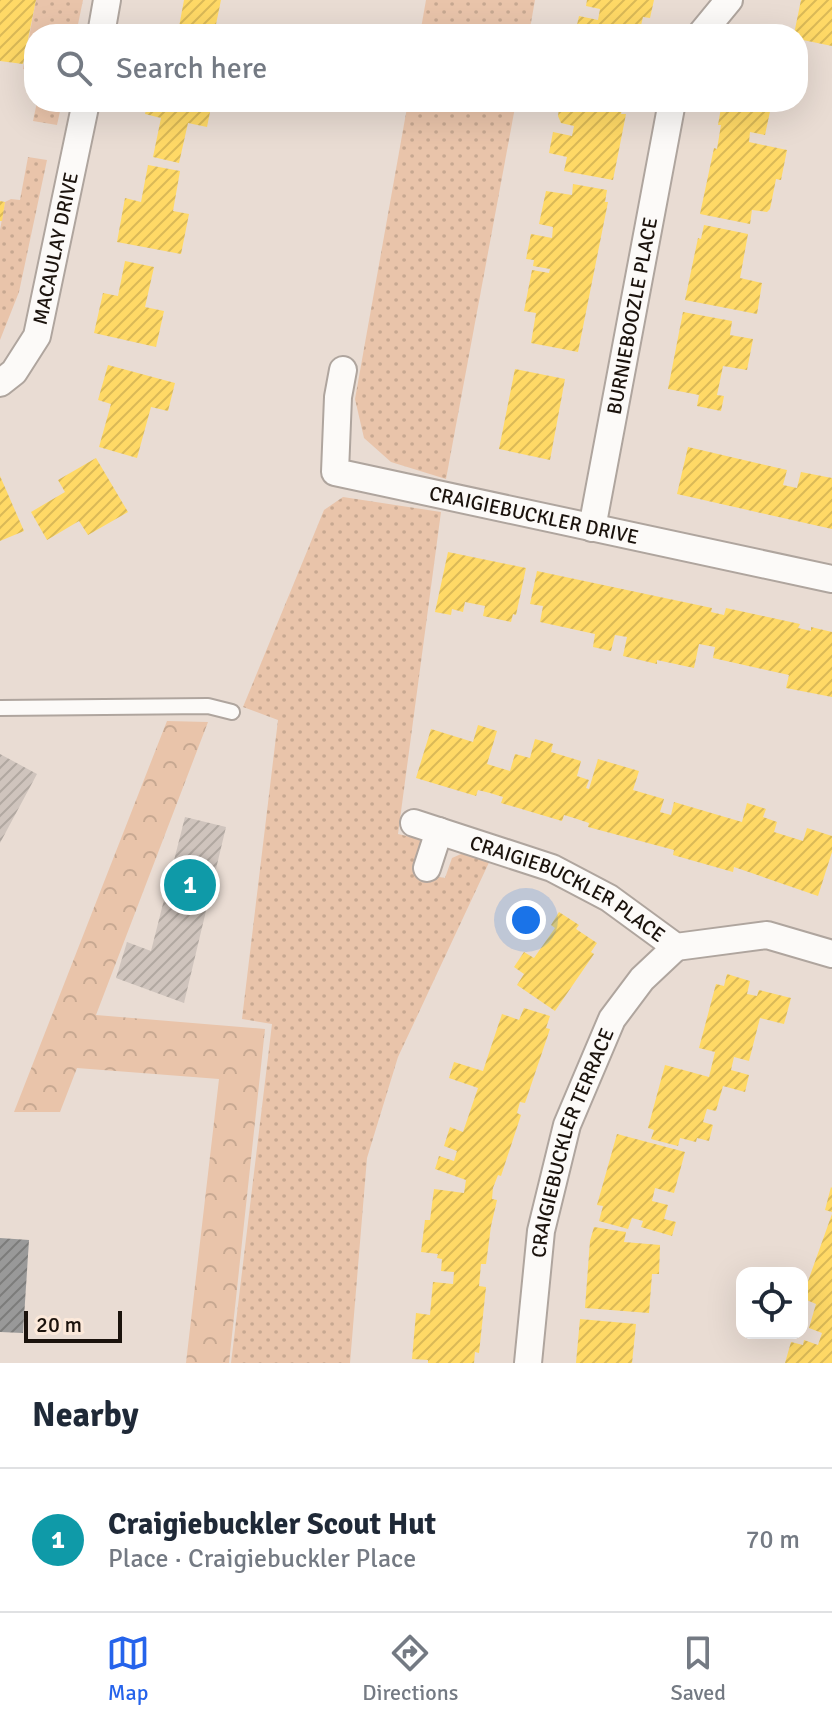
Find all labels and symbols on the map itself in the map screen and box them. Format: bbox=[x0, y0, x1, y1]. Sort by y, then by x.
street label: MACAULAY DRIVE bbox=[28, 170, 84, 327]
street label: BURNIEBOOZLE PLACE bbox=[602, 215, 663, 417]
street label: CRAIGIEBUCKLER DRIVE bbox=[427, 481, 641, 550]
street label: CRAIGIEBUCKLER PLACE bbox=[467, 830, 670, 948]
pin: 1 bbox=[164, 855, 216, 915]
your location bbox=[506, 900, 546, 940]
street label: CRAIGIEBUCKLER TERRACE bbox=[526, 1024, 620, 1259]
scale bar bbox=[24, 1307, 122, 1343]

